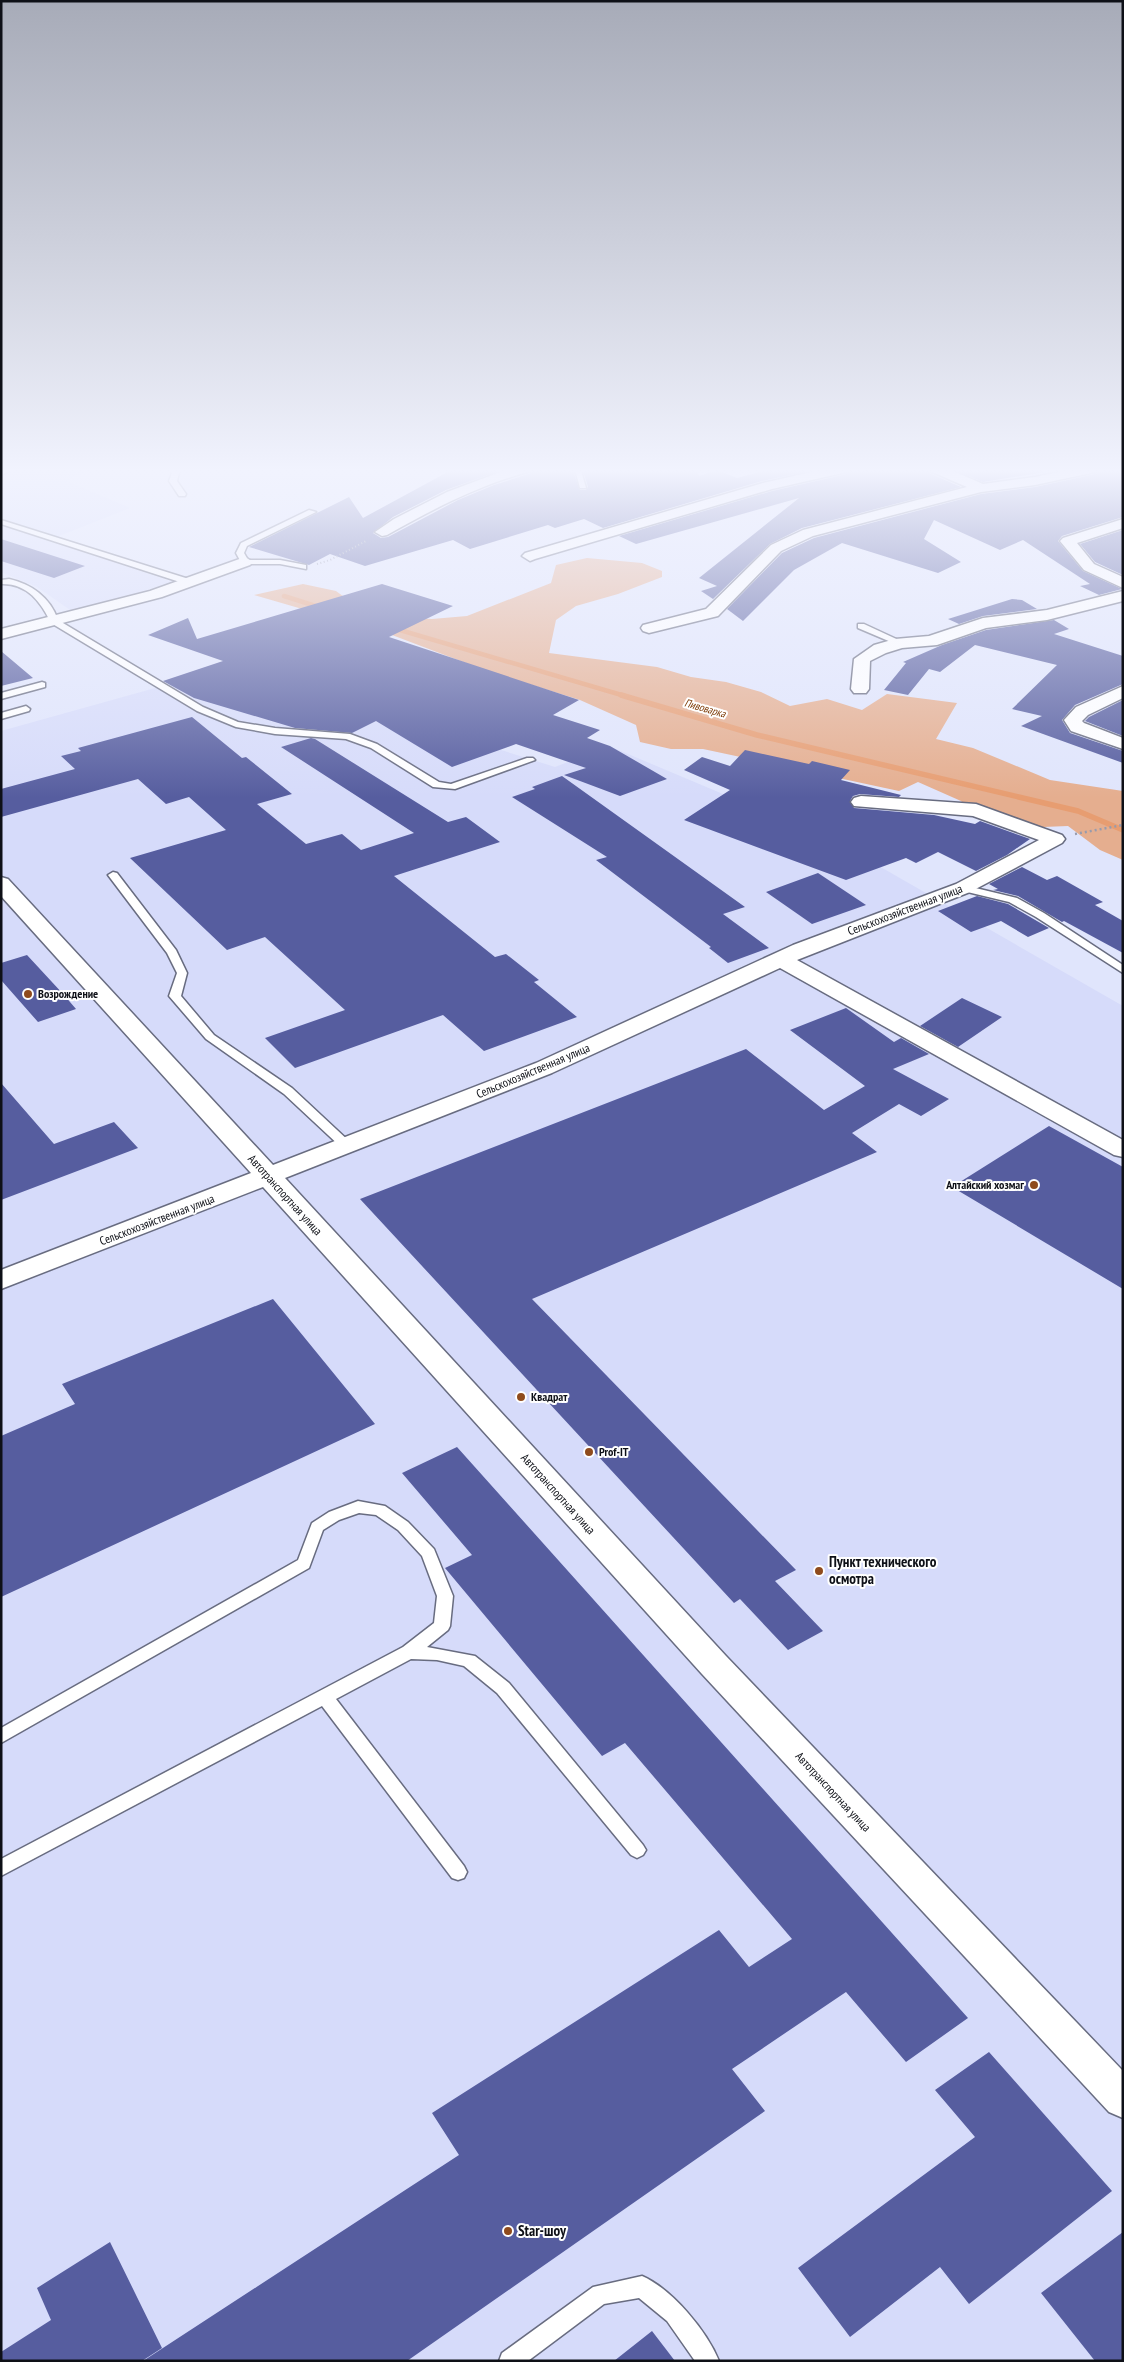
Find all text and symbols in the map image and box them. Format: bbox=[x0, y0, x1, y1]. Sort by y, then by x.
water label: Пивоварка bbox=[683, 695, 728, 721]
street label: Сельскохозяйственная улица bbox=[845, 881, 965, 938]
place label: Возрождение bbox=[38, 986, 98, 1001]
marker: Возрождение bbox=[22, 988, 34, 1000]
street label: Сельскохозяйственная улица bbox=[474, 1040, 592, 1101]
street label: Автотранспортная улица bbox=[245, 1151, 326, 1238]
place label: Алтайский хозмаг bbox=[945, 1177, 1024, 1192]
marker: Алтайский хозмаг bbox=[1028, 1179, 1040, 1191]
street label: Сельскохозяйственная улица bbox=[97, 1191, 217, 1248]
place label: Квадрат bbox=[531, 1389, 568, 1404]
marker: Квадрат bbox=[515, 1391, 527, 1403]
place label: Prof-IT bbox=[599, 1444, 629, 1459]
marker: Prof-IT bbox=[583, 1446, 595, 1458]
street label: Автотранспортная улица bbox=[518, 1450, 599, 1537]
place label: Пункт технического осмотра bbox=[829, 1552, 937, 1588]
marker: Пункт технического осмотра bbox=[813, 1565, 825, 1577]
street label: Автотранспортная улица bbox=[793, 1749, 874, 1835]
place label: Star-шоу bbox=[518, 2221, 567, 2240]
marker: Star-шоу bbox=[502, 2225, 514, 2237]

